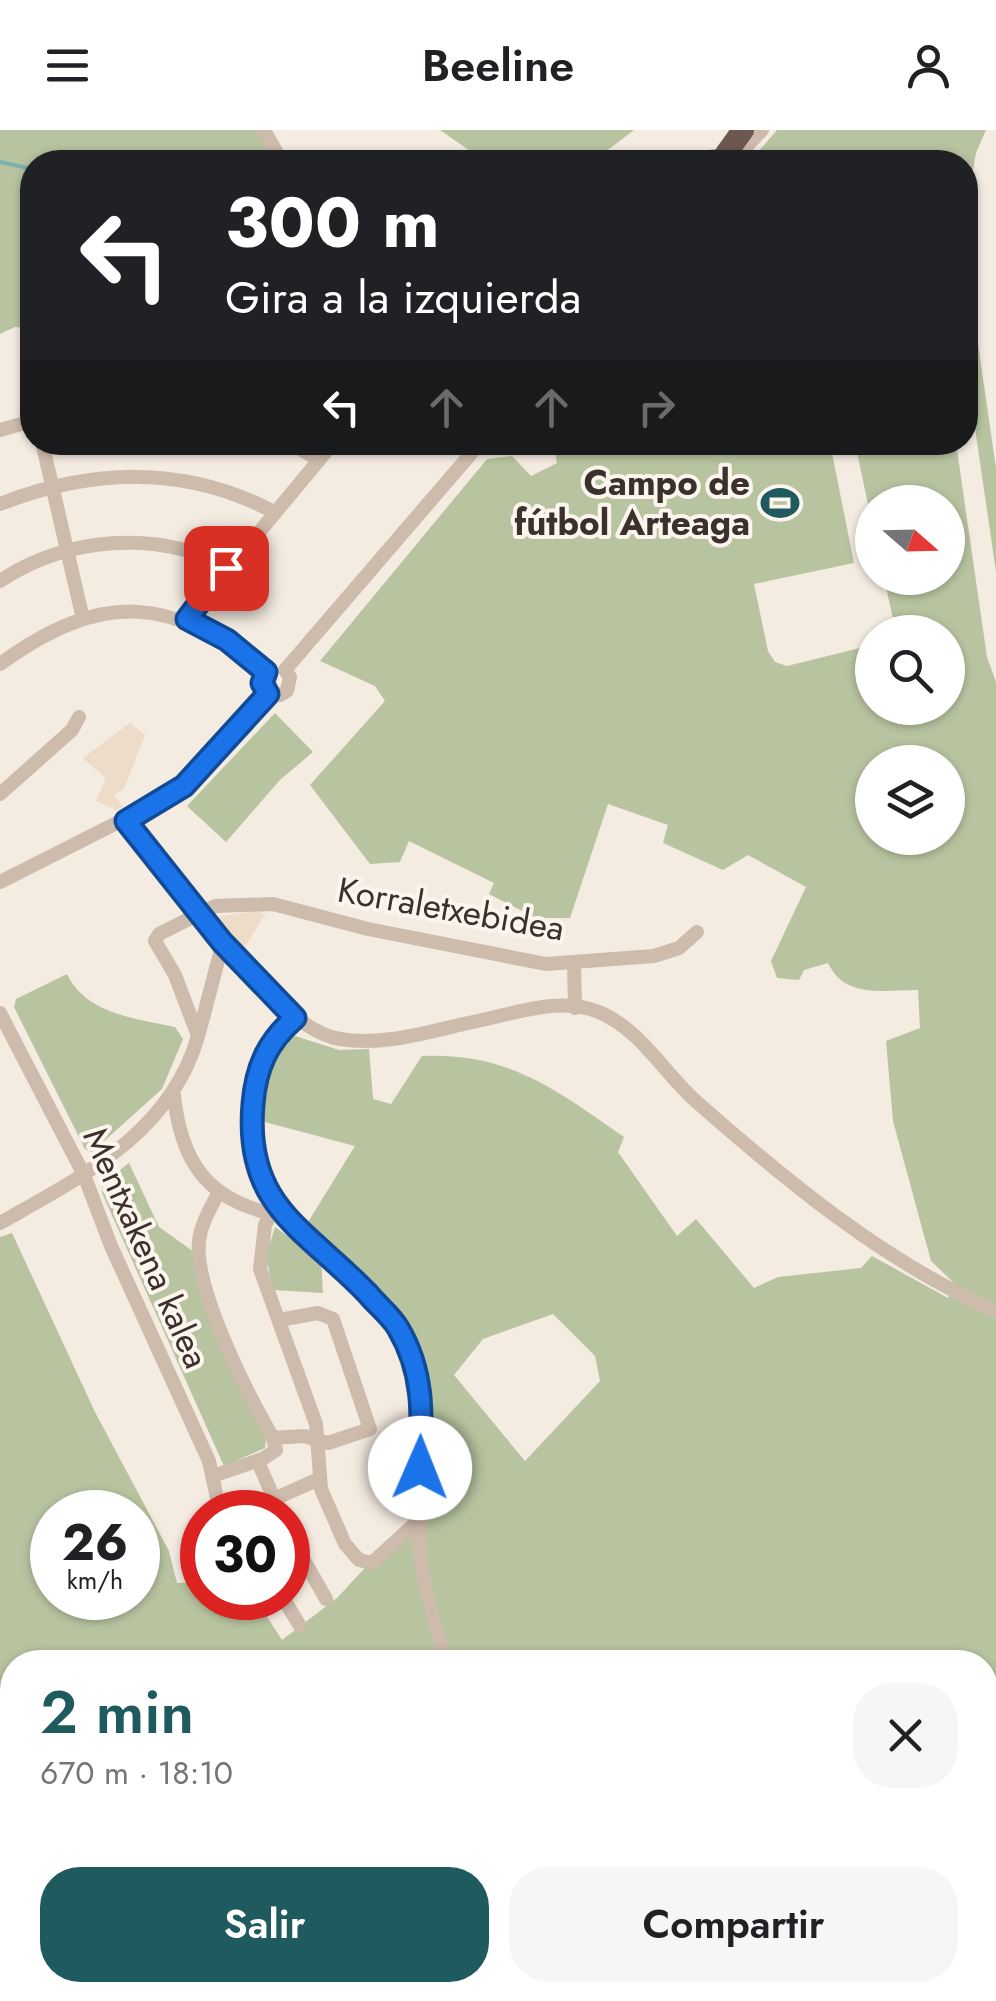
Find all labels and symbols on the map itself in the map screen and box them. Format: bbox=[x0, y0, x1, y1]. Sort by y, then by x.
place label: Campo de fútbol Arteaga bbox=[514, 458, 750, 548]
sports icon: Campo de fútbol Arteaga bbox=[759, 482, 801, 524]
north arrow bbox=[855, 485, 965, 595]
pin bbox=[184, 526, 269, 611]
street label: Korraletxebidea bbox=[334, 864, 568, 954]
street label: Mentxakena kalea bbox=[71, 1120, 221, 1376]
position arrow bbox=[368, 1416, 472, 1520]
speed limit sign: 30 bbox=[180, 1490, 310, 1620]

